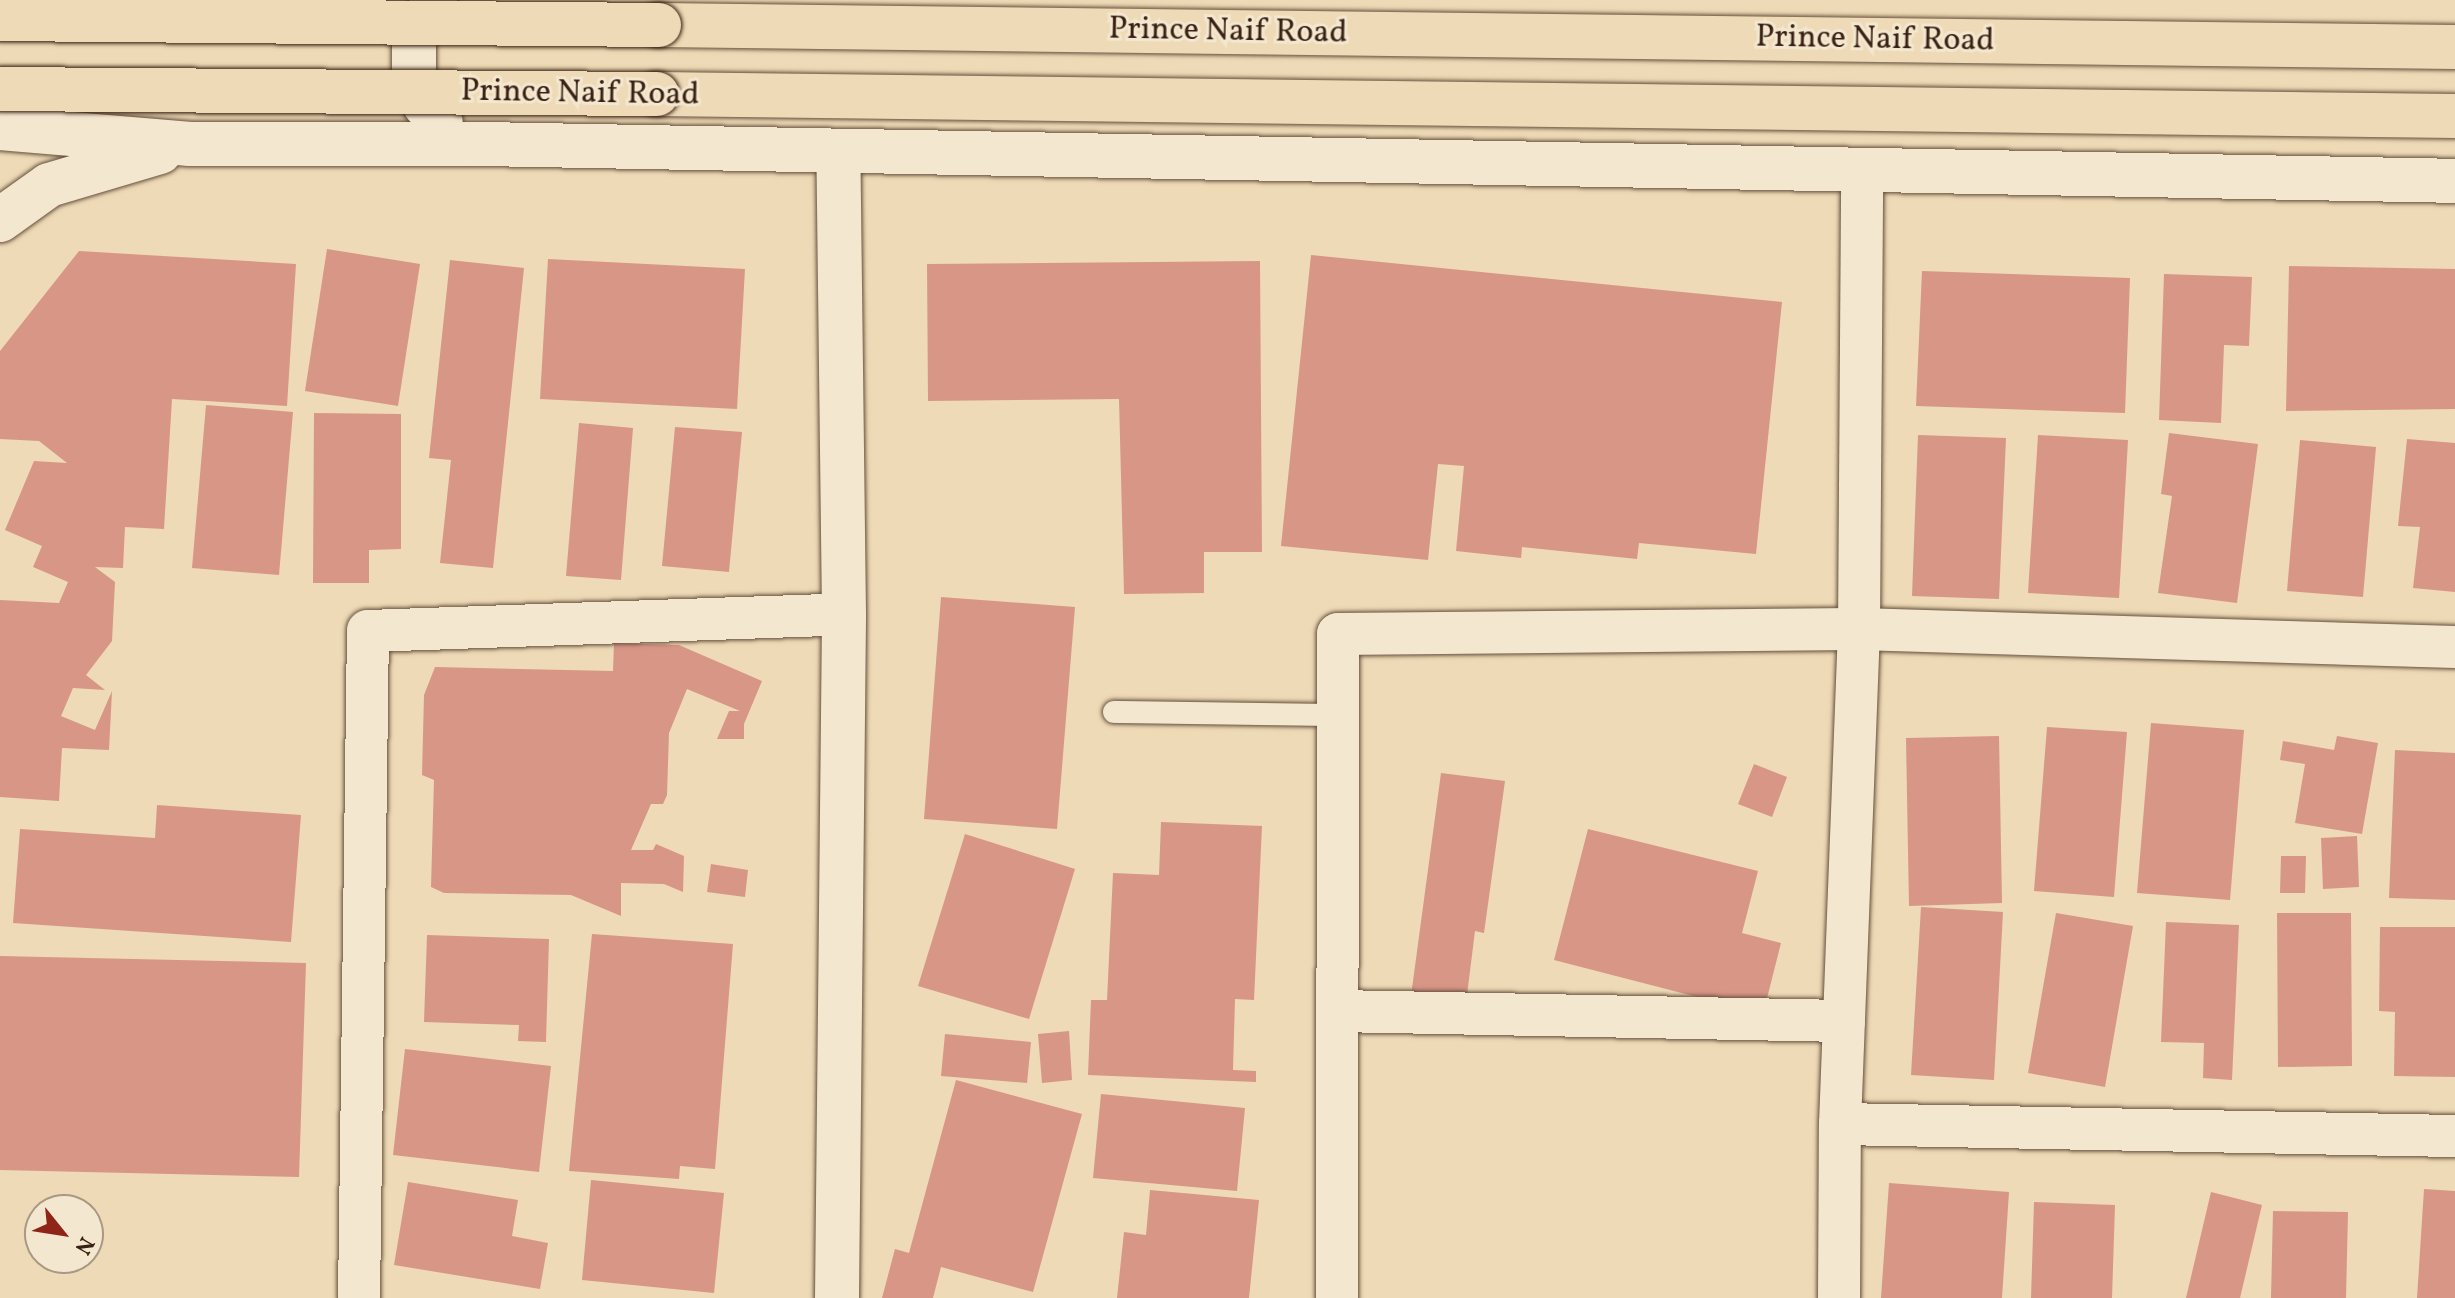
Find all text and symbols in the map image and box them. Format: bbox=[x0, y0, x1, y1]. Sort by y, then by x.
street label: Prince Naif Road bbox=[1110, 11, 1346, 53]
street label: Prince Naif Road bbox=[1757, 19, 1993, 61]
street label: Prince Naif Road bbox=[462, 73, 698, 115]
north arrow bbox=[24, 1194, 104, 1274]
text: N bbox=[66, 1231, 101, 1260]

